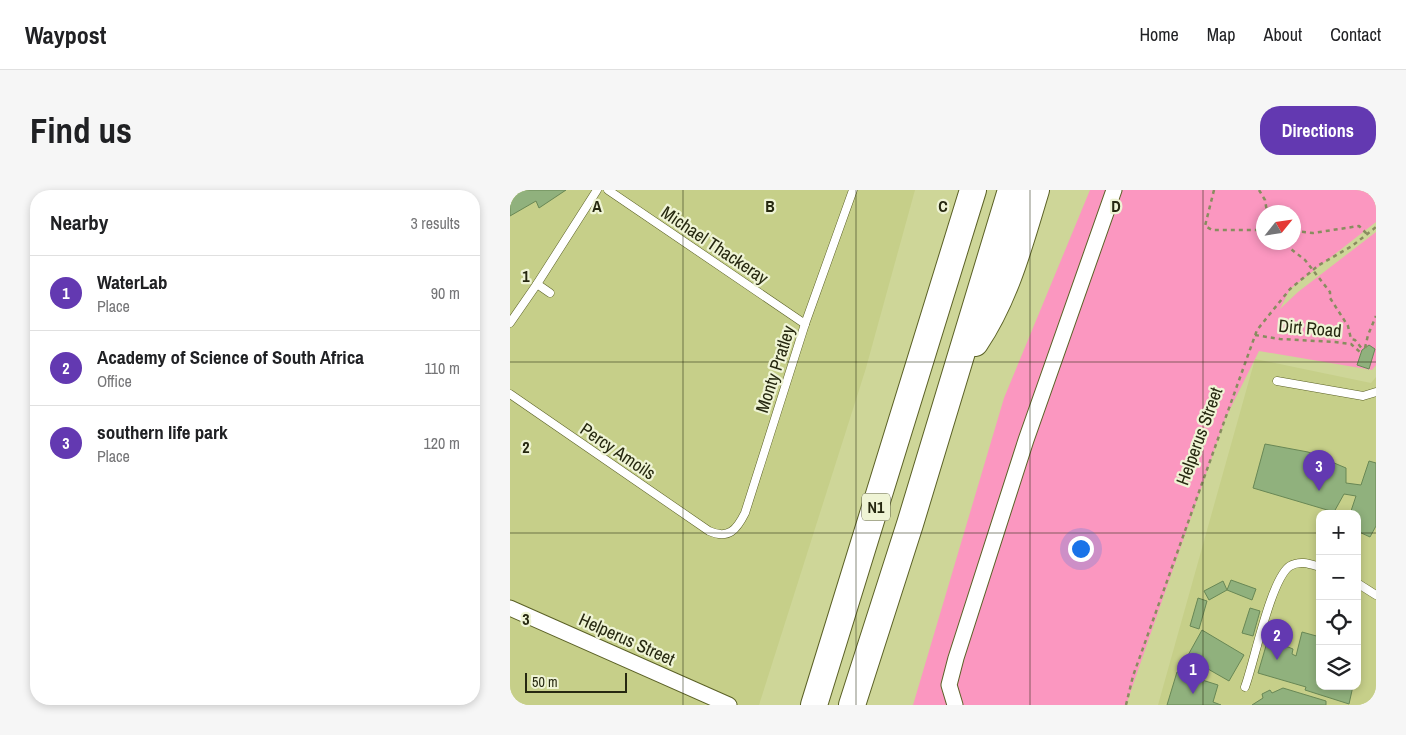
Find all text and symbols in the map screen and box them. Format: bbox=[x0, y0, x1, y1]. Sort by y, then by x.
text: Waypost bbox=[25, 19, 106, 51]
text: Home bbox=[1139, 22, 1179, 47]
text: Map bbox=[1207, 22, 1236, 47]
text: About bbox=[1264, 22, 1302, 47]
text: Contact bbox=[1330, 22, 1381, 47]
button: Directions bbox=[1260, 106, 1376, 155]
text: Find us bbox=[30, 107, 132, 154]
text: A bbox=[592, 195, 602, 217]
text: B bbox=[765, 195, 775, 217]
text: C bbox=[938, 195, 948, 217]
text: D bbox=[1111, 195, 1121, 217]
street label: Michael Thackeray bbox=[656, 200, 774, 290]
north arrow bbox=[1256, 205, 1301, 250]
text: Nearby bbox=[50, 208, 108, 237]
text: 3 results bbox=[410, 212, 460, 234]
text: 1 bbox=[522, 265, 530, 287]
text: WaterLab bbox=[97, 269, 167, 295]
text: 1 bbox=[62, 282, 70, 304]
text: 90 m bbox=[431, 282, 460, 304]
text: Place bbox=[97, 295, 130, 317]
street label: Dirt Road bbox=[1277, 313, 1343, 343]
street label: Monty Pratley bbox=[749, 322, 801, 416]
text: Academy of Science of South Africa bbox=[97, 344, 364, 370]
text: 2 bbox=[62, 357, 70, 379]
text: 110 m bbox=[424, 357, 460, 379]
text: Office bbox=[97, 370, 132, 392]
street label: Helperus Street bbox=[1170, 384, 1228, 488]
street label: Percy Amoils bbox=[575, 417, 661, 485]
text: southern life park bbox=[97, 419, 228, 445]
text: 3 bbox=[62, 432, 70, 454]
text: 120 m bbox=[424, 432, 460, 454]
text: 2 bbox=[522, 436, 530, 458]
text: Place bbox=[97, 445, 130, 467]
pin: 3 bbox=[1303, 450, 1335, 491]
road number: N1 bbox=[862, 494, 890, 520]
map controls bbox=[1316, 510, 1361, 690]
button: + bbox=[1316, 510, 1361, 555]
your location bbox=[1068, 536, 1094, 562]
button: − bbox=[1316, 555, 1361, 600]
button: locate bbox=[1316, 600, 1361, 645]
street label: Helperus Street bbox=[575, 607, 679, 671]
text: 3 bbox=[522, 608, 530, 630]
pin: 2 bbox=[1261, 619, 1293, 660]
button: layers bbox=[1316, 645, 1361, 690]
pin: 1 bbox=[1177, 653, 1209, 694]
scale bar bbox=[525, 670, 628, 693]
text: 50 m bbox=[532, 673, 558, 691]

